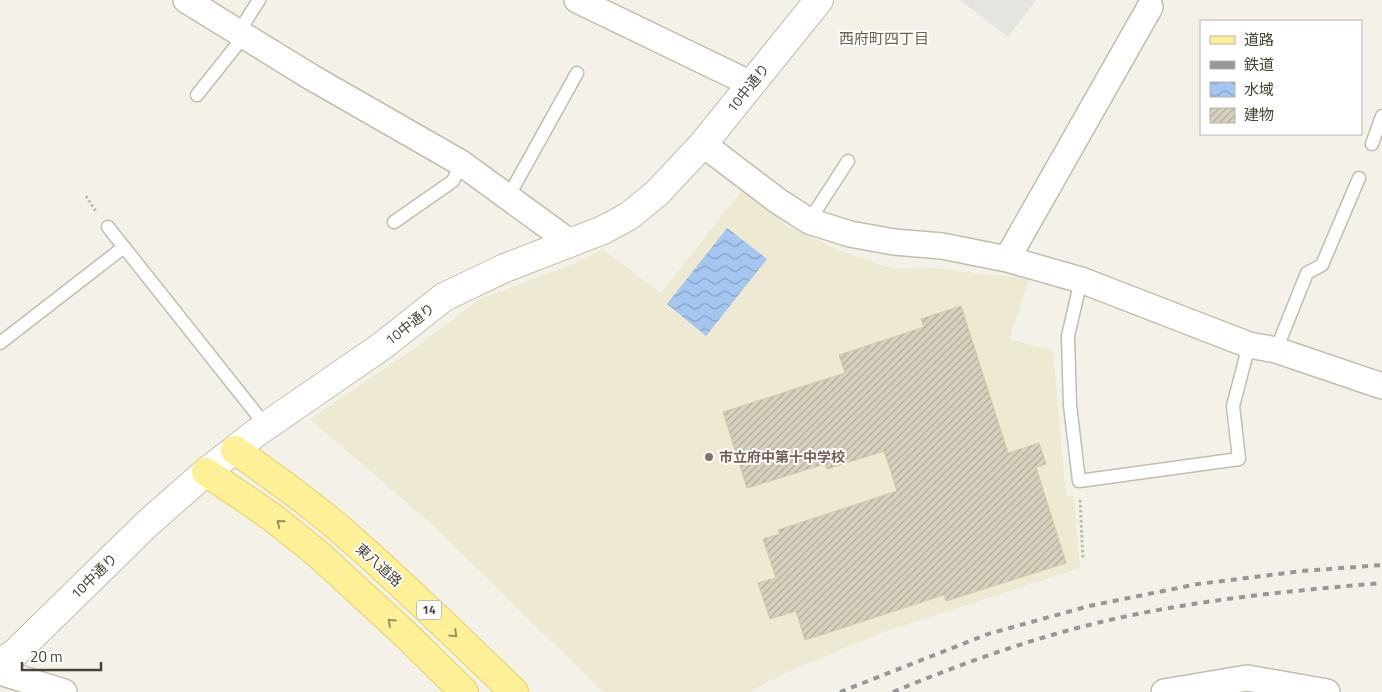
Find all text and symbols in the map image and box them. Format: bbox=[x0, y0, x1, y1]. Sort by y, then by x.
legend bbox=[1200, 20, 1362, 135]
district label: 西府町四丁目 bbox=[839, 27, 929, 50]
text: 道路 bbox=[1244, 28, 1274, 51]
text: 鉄道 bbox=[1244, 53, 1274, 76]
street label: 10中通り bbox=[721, 59, 774, 117]
text: 水域 bbox=[1244, 78, 1274, 101]
text: 建物 bbox=[1244, 103, 1274, 126]
street label: 10中通り bbox=[380, 298, 439, 350]
place label: 市立府中第十中学校 bbox=[719, 446, 845, 467]
marker: 市立府中第十中学校 bbox=[703, 451, 715, 463]
one-way arrow bbox=[277, 520, 286, 529]
street label: 東八道路 bbox=[352, 538, 407, 591]
street label: 10中通り bbox=[66, 548, 122, 603]
road number: 14 bbox=[416, 600, 442, 620]
one-way arrow bbox=[388, 618, 397, 627]
one-way arrow bbox=[448, 629, 457, 638]
scale bar bbox=[22, 640, 101, 672]
text: 20 m bbox=[30, 645, 63, 668]

